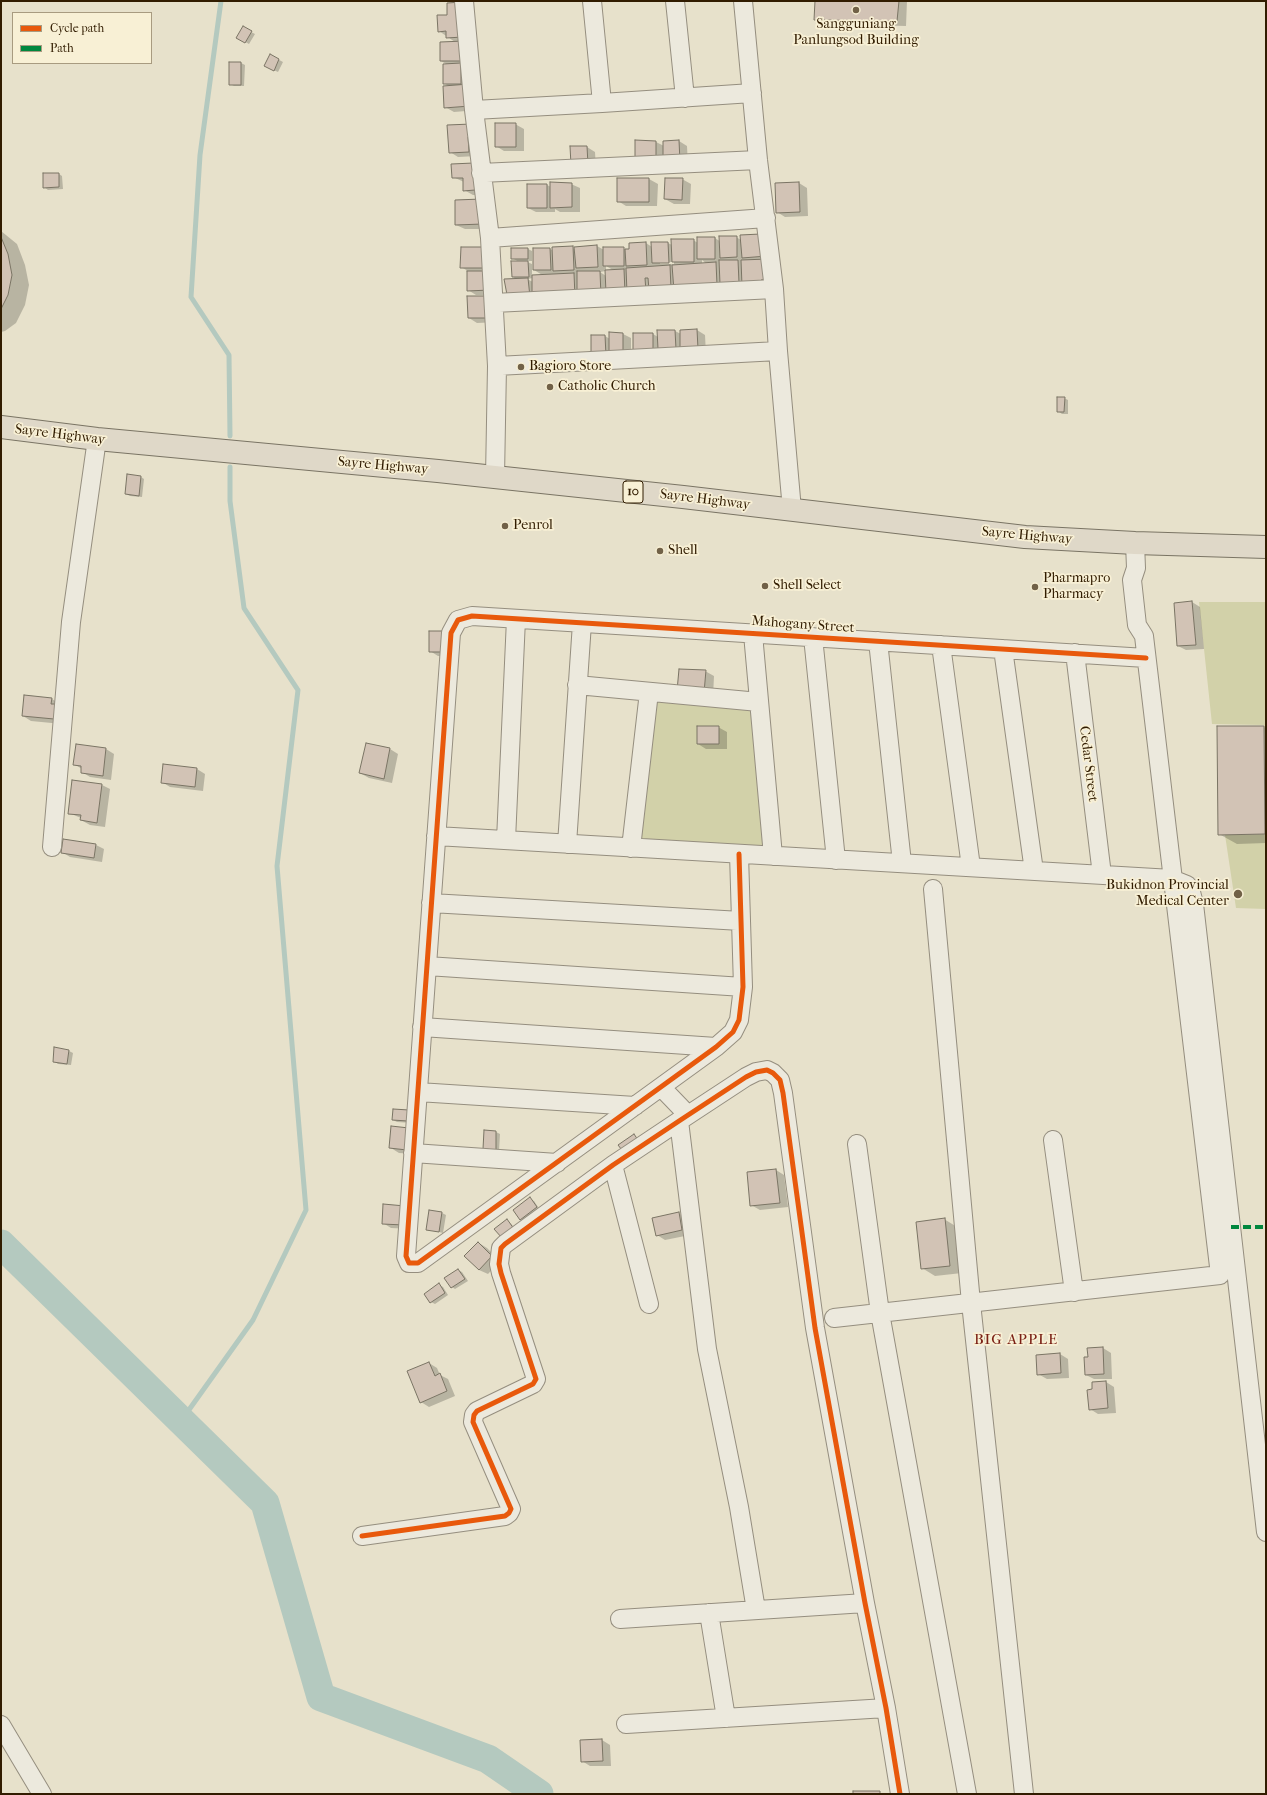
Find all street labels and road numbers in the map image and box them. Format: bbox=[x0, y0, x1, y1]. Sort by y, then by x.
street label: Sayre Highway bbox=[14, 421, 106, 449]
street label: Sayre Highway bbox=[337, 454, 429, 478]
road number: 10 bbox=[623, 481, 643, 503]
street label: Sayre Highway bbox=[659, 486, 751, 514]
street label: Sayre Highway bbox=[981, 524, 1073, 548]
street label: Mahogany Street bbox=[751, 613, 855, 637]
street label: Cedar Street bbox=[1075, 725, 1101, 803]

